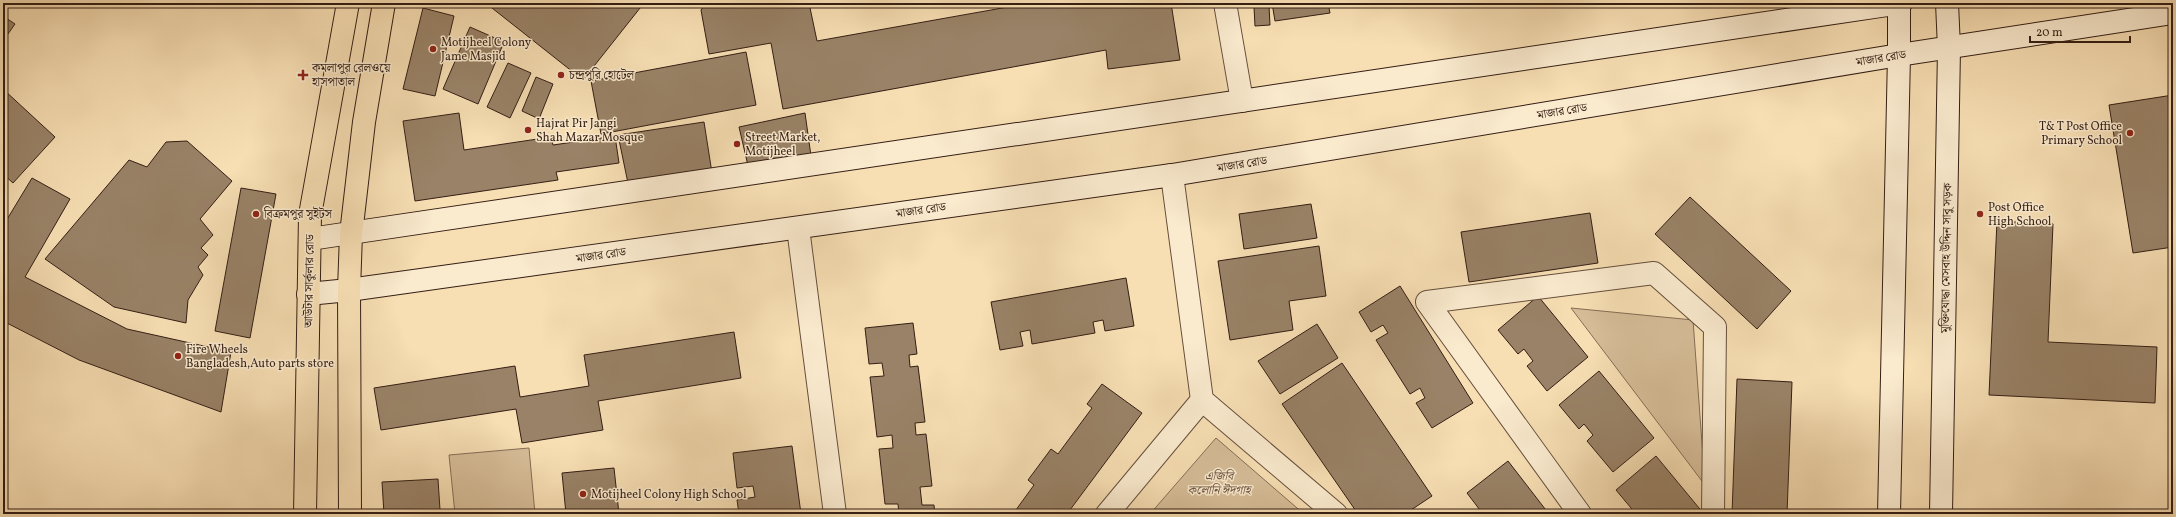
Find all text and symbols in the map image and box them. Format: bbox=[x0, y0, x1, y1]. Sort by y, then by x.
scale bar bbox=[2030, 18, 2130, 44]
text: 20 m bbox=[2036, 25, 2063, 41]
place label: Motijheel Colony Jame Masjid bbox=[441, 35, 532, 65]
marker: Motijheel Colony Jame Masjid bbox=[428, 44, 438, 54]
street label: মাজার রোড bbox=[1854, 47, 1908, 71]
place label: কমলাপুর রেলওয়ে হাসপাতাল bbox=[311, 61, 391, 91]
place label: চন্দ্রপুরি হোটেল bbox=[568, 67, 635, 84]
marker: কমলাপুর রেলওয়ে হাসপাতাল bbox=[297, 69, 309, 81]
marker: চন্দ্রপুরি হোটেল bbox=[556, 70, 566, 80]
street label: মাজার রোড bbox=[1535, 100, 1589, 124]
place label: Hajrat Pir Jangi Shah Mazar Mosque bbox=[536, 116, 644, 146]
place label: T& T Post Office Primary School bbox=[2039, 119, 2122, 149]
marker: Hajrat Pir Jangi Shah Mazar Mosque bbox=[523, 125, 533, 135]
marker: T& T Post Office Primary School bbox=[2125, 128, 2135, 138]
place label: Street Market, Motijheel bbox=[745, 130, 820, 160]
marker: Street Market, Motijheel bbox=[732, 139, 742, 149]
street label: মাজার রোড bbox=[1215, 153, 1269, 177]
street label: মুক্তিযোদ্ধা মেসবাহ উদ্দিন সাবু সড়ক bbox=[1936, 182, 1956, 334]
street label: মাজার রোড bbox=[894, 199, 948, 223]
place label: Post Office High School bbox=[1988, 200, 2052, 230]
place label: বিক্রমপুর সুইটস bbox=[263, 206, 333, 223]
marker: বিক্রমপুর সুইটস bbox=[251, 209, 261, 219]
marker: Post Office High School bbox=[1975, 209, 1985, 219]
street label: আউটার সার্কুলার রোড bbox=[299, 234, 319, 329]
street label: মাজার রোড bbox=[574, 244, 628, 268]
place label: Fire Wheels Bangladesh,Auto parts store bbox=[186, 342, 334, 372]
marker: Fire Wheels Bangladesh,Auto parts store bbox=[173, 351, 183, 361]
park label: এজিবি কলোনি ঈদগাহ bbox=[1188, 468, 1253, 499]
place label: Motijheel Colony High School bbox=[591, 487, 747, 503]
marker: Motijheel Colony High School bbox=[578, 489, 588, 499]

